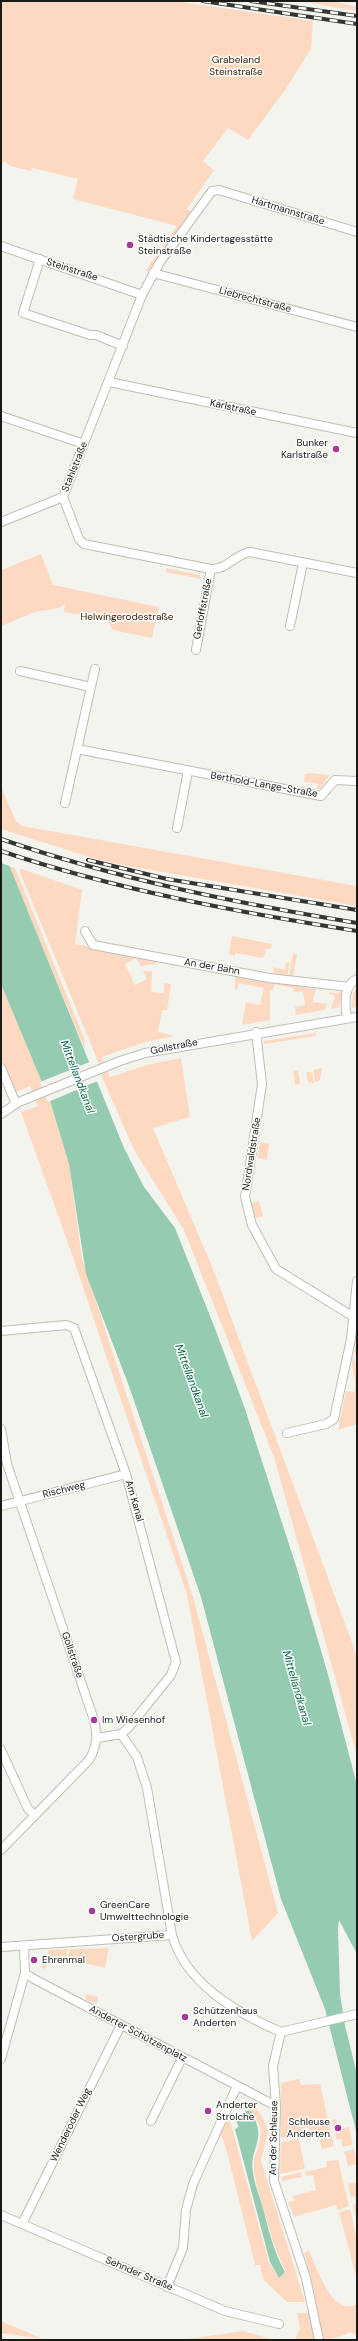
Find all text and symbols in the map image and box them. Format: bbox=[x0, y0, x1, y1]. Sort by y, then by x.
park label: Grabeland Steinstraße bbox=[209, 54, 263, 78]
street label: Hartmannstraße bbox=[250, 194, 326, 228]
place label: Städtische Kindertagesstätte Steinstraße bbox=[138, 233, 273, 256]
marker: Städtische Kindertagesstätte Steinstraße bbox=[125, 240, 135, 250]
street label: Steinstraße bbox=[45, 256, 99, 284]
street label: Liebrechtstraße bbox=[218, 285, 292, 315]
street label: Karlstraße bbox=[209, 397, 257, 419]
place label: Bunker Karlstraße bbox=[281, 437, 328, 460]
street label: Stahlstraße bbox=[59, 440, 91, 494]
marker: Bunker Karlstraße bbox=[331, 444, 341, 454]
street label: Gerloffstraße bbox=[191, 578, 215, 640]
park label: Helwingerodestraße bbox=[81, 611, 173, 623]
street label: Berthold-Lange-Straße bbox=[209, 770, 319, 800]
street label: An der Bahn bbox=[183, 956, 241, 978]
street label: Gollstraße bbox=[149, 1037, 199, 1057]
water label: Mittellandkanal bbox=[57, 1039, 97, 1115]
street label: Nordwaldstraße bbox=[240, 1117, 264, 1191]
water label: Mittellandkanal bbox=[172, 1343, 210, 1419]
street label: Rischweg bbox=[41, 1479, 87, 1501]
street label: Am Kanal bbox=[122, 1479, 146, 1523]
street label: Gollstraße bbox=[59, 1630, 85, 1680]
water label: Mittellandkanal bbox=[279, 1649, 313, 1727]
place label: Im Wiesenhof bbox=[102, 1714, 165, 1726]
marker: Im Wiesenhof bbox=[89, 1715, 99, 1725]
place label: GreenCare Umwelttechnologie bbox=[100, 1899, 189, 1922]
marker: GreenCare Umwelttechnologie bbox=[87, 1906, 97, 1916]
street label: Ostergrube bbox=[111, 1929, 165, 1945]
place label: Ehrenmal bbox=[42, 1954, 85, 1966]
marker: Ehrenmal bbox=[29, 1955, 39, 1965]
street label: Anderter Schützenplatz bbox=[87, 2003, 189, 2065]
place label: Schützenhaus Anderten bbox=[193, 2005, 258, 2028]
marker: Schützenhaus Anderten bbox=[180, 2012, 190, 2022]
street label: Wenderoder Weg bbox=[48, 2086, 94, 2164]
place label: Anderter Strolche bbox=[216, 2099, 257, 2122]
street label: An der Schleuse bbox=[267, 2100, 281, 2176]
marker: Anderter Strolche bbox=[203, 2106, 213, 2116]
place label: Schleuse Anderten bbox=[287, 2116, 330, 2140]
marker: Schleuse Anderten bbox=[333, 2123, 343, 2133]
street label: Sehnder Straße bbox=[103, 2254, 175, 2294]

